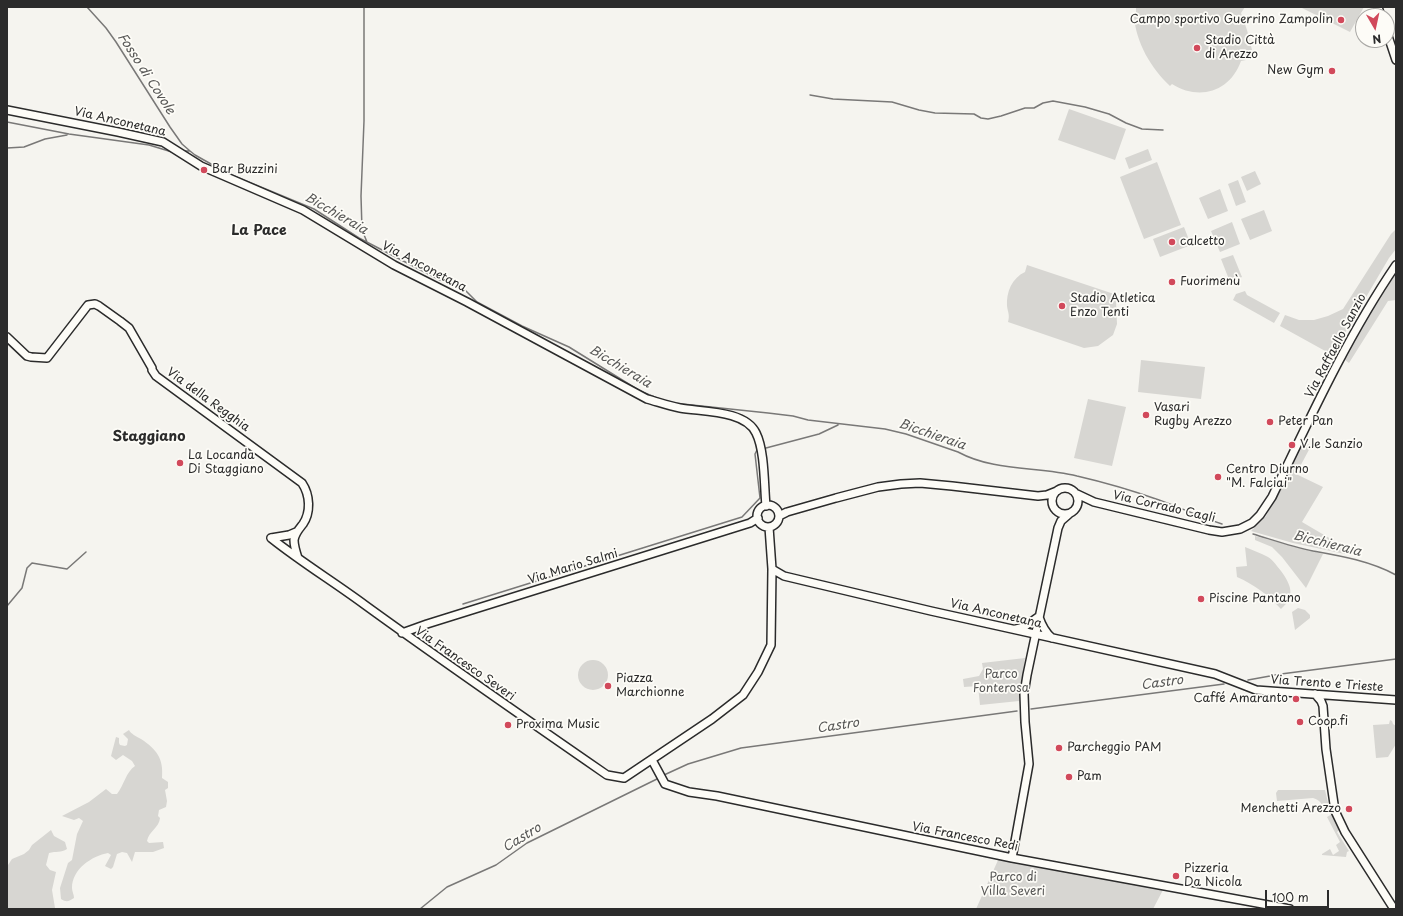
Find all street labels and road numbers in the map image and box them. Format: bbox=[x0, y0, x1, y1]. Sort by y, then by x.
street label: Via Anconetana bbox=[73, 104, 167, 140]
street label: Via Anconetana bbox=[379, 239, 469, 295]
street label: Via Raffaello Sanzio bbox=[1302, 291, 1370, 401]
street label: Via della Regghia bbox=[164, 365, 252, 435]
street label: Via Corrado Cagli bbox=[1111, 488, 1217, 526]
street label: Via Mario Salmi bbox=[526, 546, 620, 588]
street label: Via Anconetana bbox=[949, 596, 1043, 632]
street label: Via Francesco Severi bbox=[412, 624, 518, 704]
street label: Via Trento e Trieste bbox=[1270, 673, 1384, 695]
street label: Via Francesco Redi bbox=[911, 820, 1019, 854]

